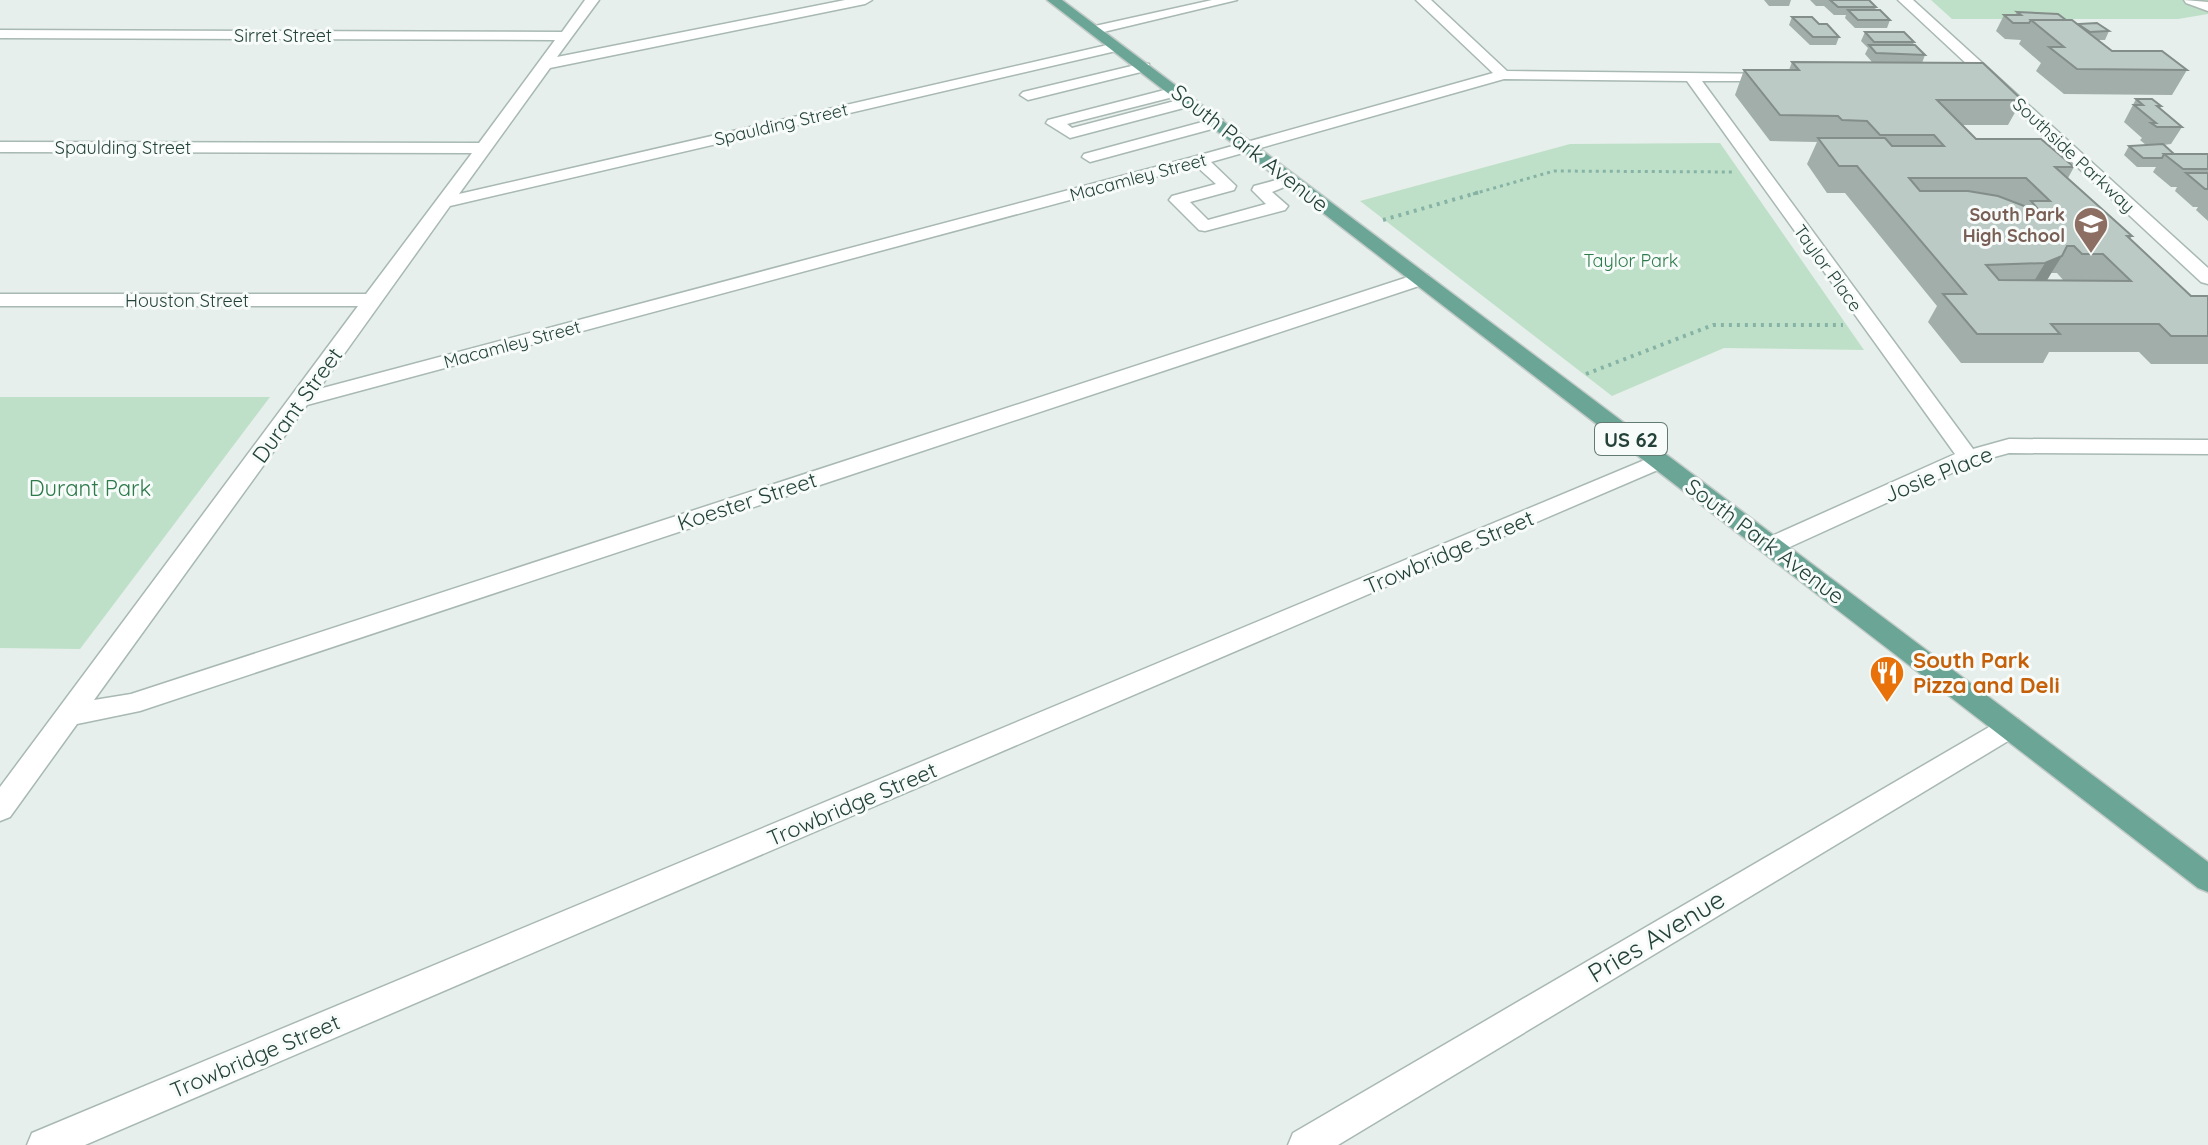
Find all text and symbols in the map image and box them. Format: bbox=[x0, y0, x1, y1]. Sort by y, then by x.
street label: Sirret Street bbox=[234, 24, 332, 47]
street label: South Park Avenue bbox=[1166, 78, 1334, 218]
street label: Southside Parkway bbox=[2008, 92, 2140, 218]
street label: Spaulding Street bbox=[712, 97, 850, 151]
street label: Spaulding Street bbox=[55, 136, 191, 159]
street label: Macamley Street bbox=[1067, 148, 1209, 206]
place label: South Park High School bbox=[1963, 203, 2065, 247]
school or university icon: South Park High School bbox=[2072, 205, 2110, 255]
street label: Taylor Place bbox=[1789, 220, 1867, 316]
park label: Taylor Park bbox=[1584, 249, 1679, 272]
street label: Houston Street bbox=[125, 289, 249, 312]
street label: Macamley Street bbox=[441, 315, 583, 373]
street label: Durant Street bbox=[246, 342, 348, 468]
road number: US 62 bbox=[1595, 423, 1667, 455]
street label: Josie Place bbox=[1880, 440, 1996, 508]
street label: Koester Street bbox=[674, 465, 820, 537]
street label: South Park Avenue bbox=[1680, 472, 1850, 610]
park label: Durant Park bbox=[29, 474, 151, 502]
street label: Trowbridge Street bbox=[1360, 504, 1538, 600]
place label: South Park Pizza and Deli bbox=[1913, 646, 2060, 699]
restaurant icon: South Park Pizza and Deli bbox=[1868, 654, 1906, 704]
street label: Trowbridge Street bbox=[763, 756, 941, 852]
street label: Pries Avenue bbox=[1582, 882, 1730, 990]
street label: Trowbridge Street bbox=[166, 1008, 344, 1104]

